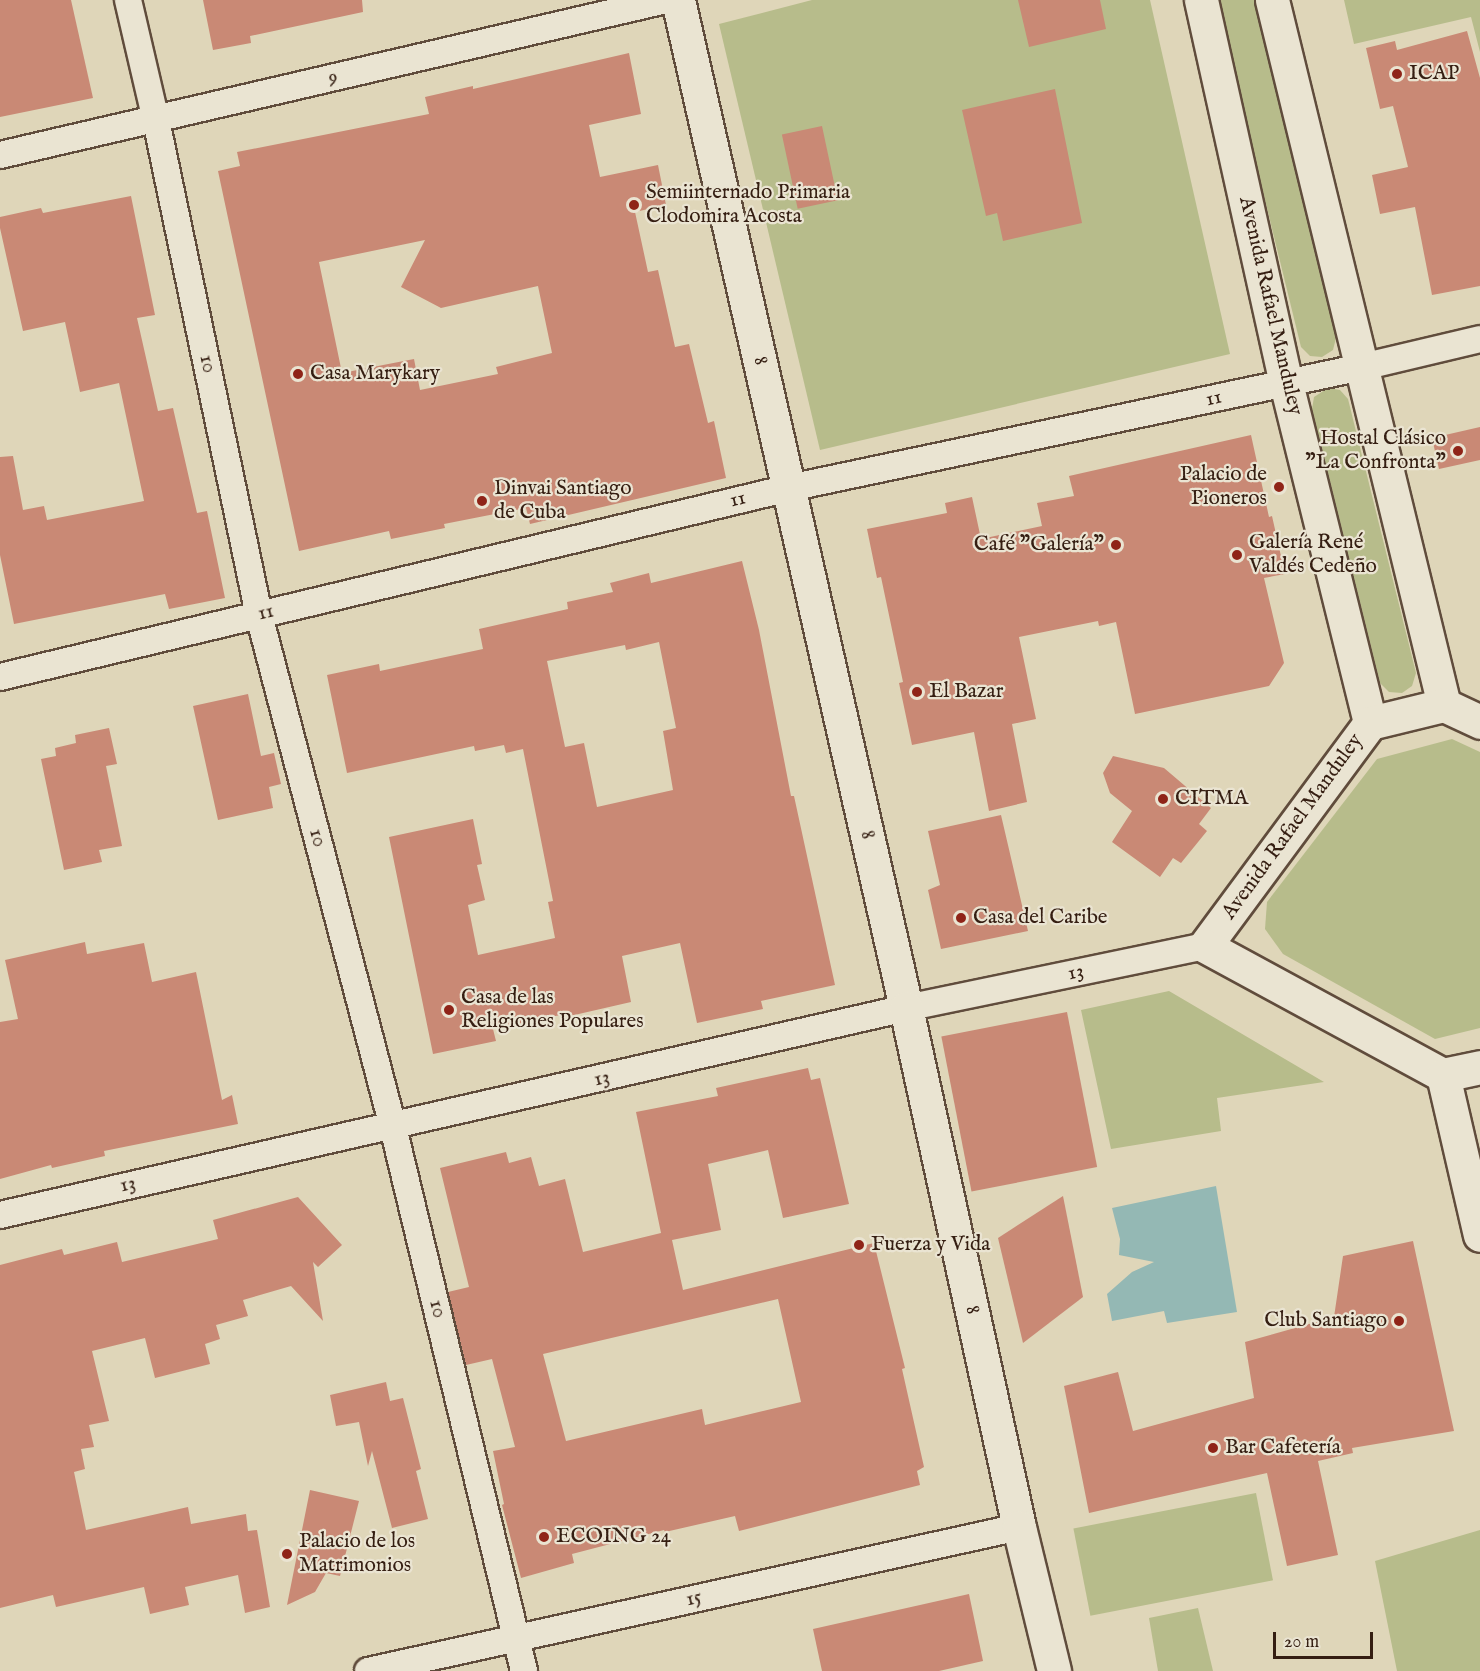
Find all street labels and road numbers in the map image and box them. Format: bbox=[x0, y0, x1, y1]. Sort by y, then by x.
street label: 9 bbox=[326, 65, 340, 91]
street label: Avenida Rafael Manduley bbox=[1233, 194, 1307, 418]
street label: 10 bbox=[193, 353, 221, 375]
street label: 8 bbox=[747, 354, 773, 368]
street label: 11 bbox=[1204, 385, 1224, 413]
street label: 11 bbox=[728, 486, 748, 514]
street label: 11 bbox=[256, 599, 276, 627]
street label: Avenida Rafael Manduley bbox=[1217, 729, 1369, 925]
street label: 10 bbox=[302, 826, 332, 850]
street label: 8 bbox=[854, 828, 880, 842]
street label: 13 bbox=[1066, 959, 1086, 987]
street label: 13 bbox=[592, 1065, 612, 1093]
street label: 13 bbox=[118, 1171, 138, 1199]
street label: 10 bbox=[423, 1297, 451, 1321]
street label: 8 bbox=[959, 1303, 985, 1317]
street label: 15 bbox=[684, 1585, 704, 1613]

